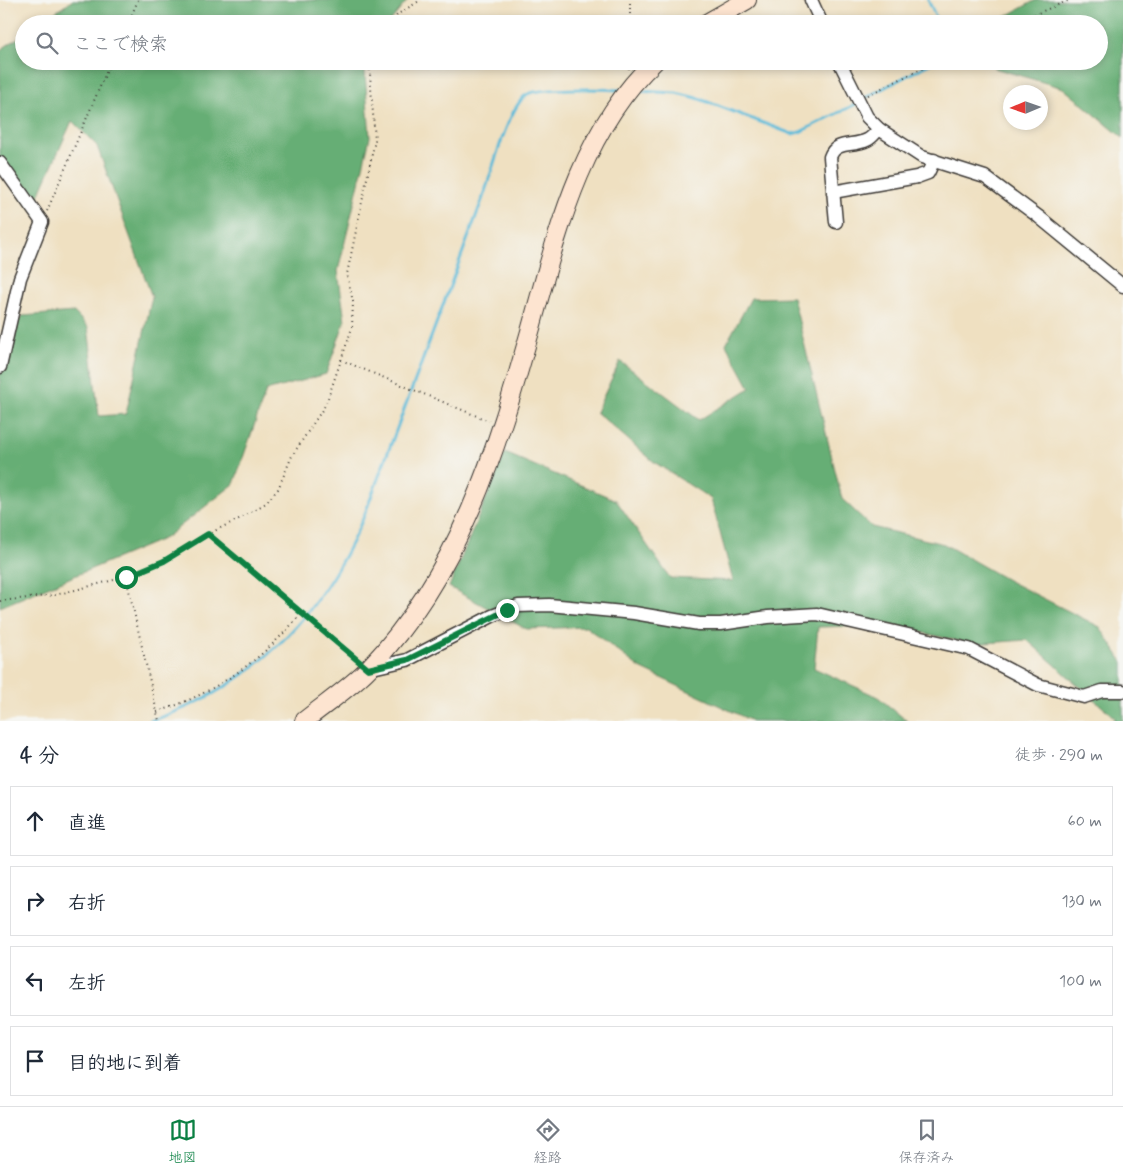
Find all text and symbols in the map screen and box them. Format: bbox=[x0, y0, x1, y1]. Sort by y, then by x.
search box bbox=[15, 15, 1108, 70]
icon: search bbox=[33, 29, 61, 57]
text: ここで検索 bbox=[73, 32, 168, 57]
north arrow bbox=[1003, 85, 1048, 130]
route start bbox=[115, 566, 138, 589]
route end bbox=[496, 599, 519, 622]
text: 4 分 bbox=[20, 742, 59, 770]
text: 徒歩 · 290 m bbox=[1015, 745, 1103, 766]
icon: ahead bbox=[21, 807, 49, 835]
text: 直進 bbox=[68, 811, 106, 836]
text: 60 m bbox=[1068, 811, 1102, 832]
icon: right bbox=[21, 887, 49, 915]
text: 右折 bbox=[68, 891, 106, 916]
text: 130 m bbox=[1061, 891, 1102, 912]
icon: left bbox=[21, 967, 49, 995]
text: 左折 bbox=[68, 971, 106, 996]
text: 100 m bbox=[1059, 971, 1102, 992]
icon: arrive bbox=[21, 1047, 49, 1075]
text: 目的地に到着 bbox=[68, 1051, 182, 1076]
tab: 地図 bbox=[169, 1116, 197, 1167]
tab: 経路 bbox=[534, 1116, 562, 1167]
tab: 保存済み bbox=[899, 1116, 955, 1167]

